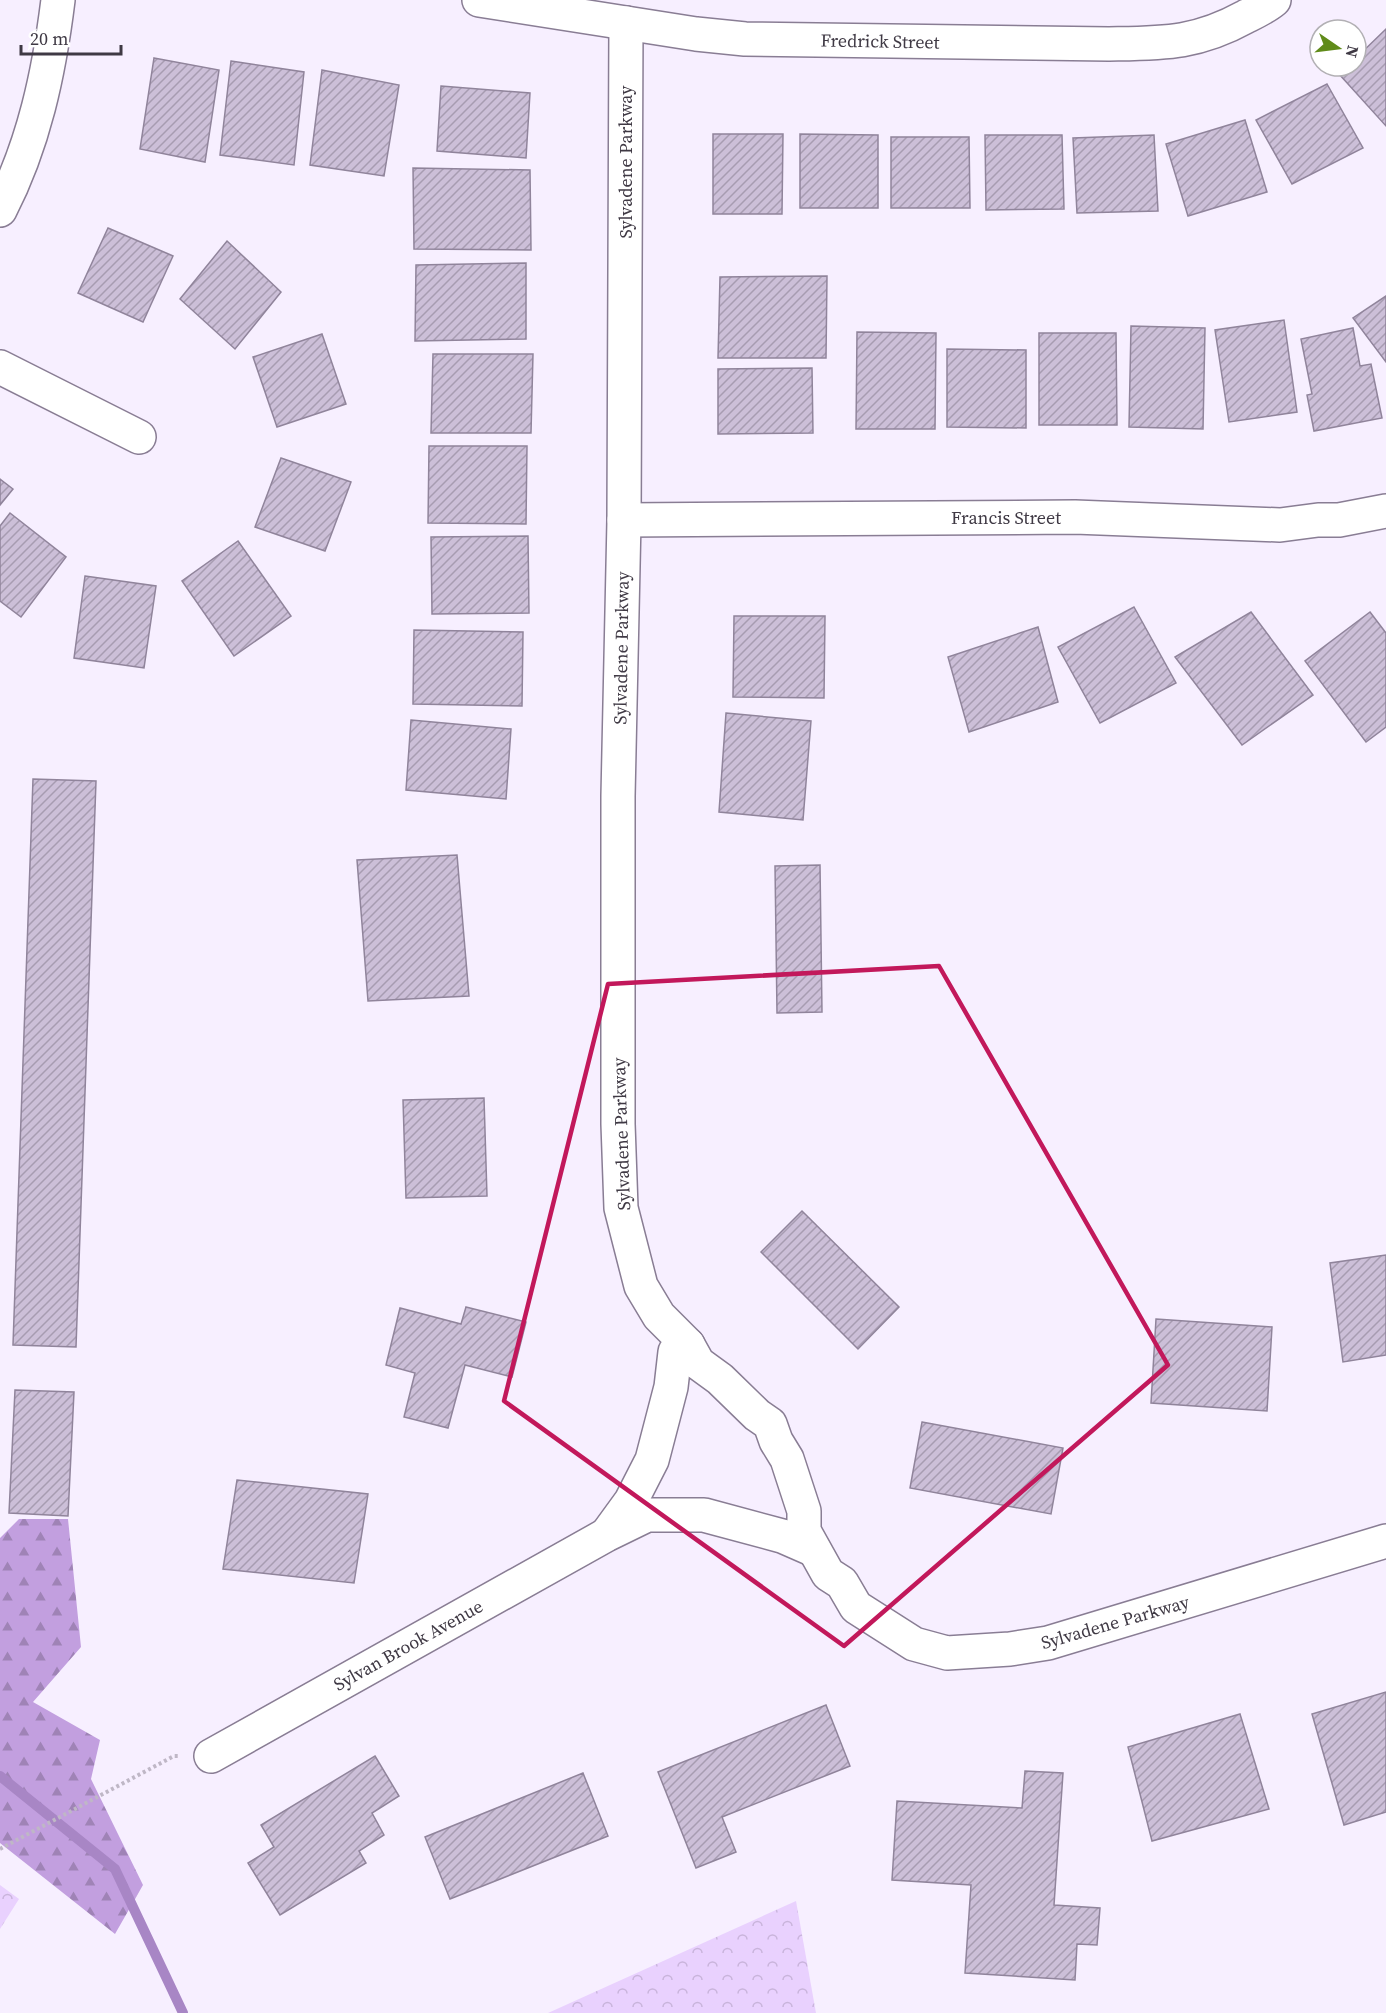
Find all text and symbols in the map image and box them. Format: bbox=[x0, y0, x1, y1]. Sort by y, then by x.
scale bar bbox=[21, 18, 122, 56]
north arrow bbox=[1308, 18, 1368, 78]
text: 20 m bbox=[30, 26, 68, 51]
street label: Fredrick Street bbox=[820, 27, 940, 55]
text: N bbox=[1340, 43, 1365, 60]
street label: Sylvadene Parkway bbox=[613, 85, 638, 239]
street label: Francis Street bbox=[951, 505, 1061, 530]
street label: Sylvadene Parkway bbox=[607, 570, 635, 725]
street label: Sylvadene Parkway bbox=[606, 1056, 636, 1211]
street label: Sylvadene Parkway bbox=[1038, 1589, 1193, 1655]
street label: Sylvan Brook Avenue bbox=[329, 1593, 487, 1697]

